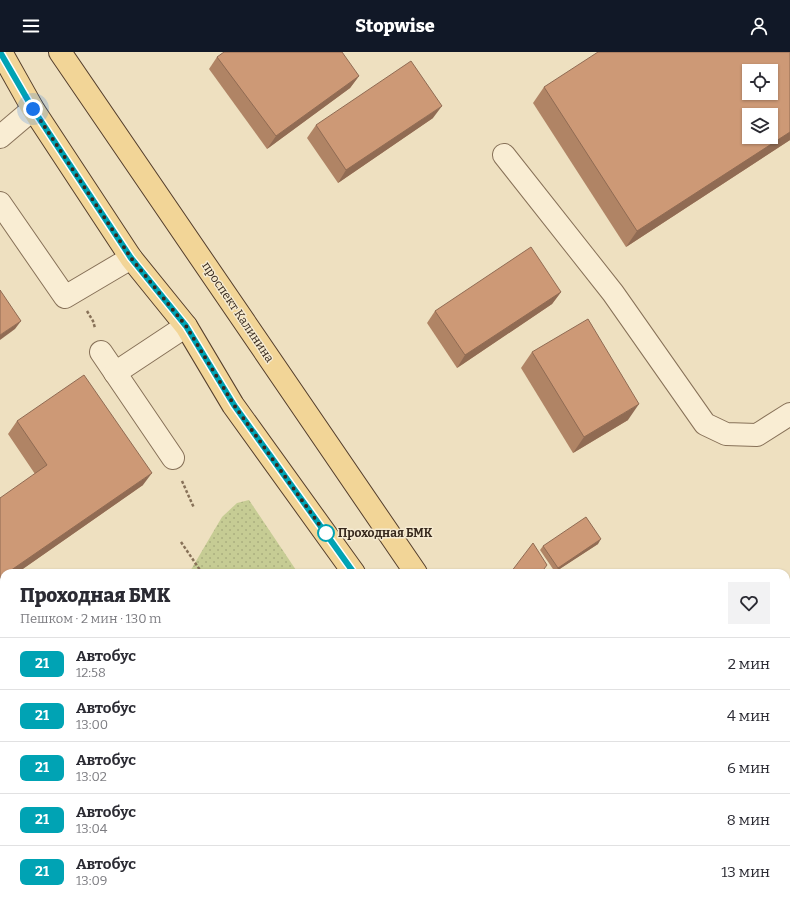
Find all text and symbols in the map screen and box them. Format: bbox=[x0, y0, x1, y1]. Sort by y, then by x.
icon: menu bbox=[20, 15, 42, 37]
text: Stopwise bbox=[355, 15, 435, 37]
icon: person bbox=[748, 15, 770, 37]
map controls bbox=[742, 64, 778, 144]
button: locate bbox=[742, 64, 778, 100]
your location bbox=[23, 99, 43, 119]
button: layers bbox=[742, 108, 778, 144]
street label: проспект Калинина bbox=[199, 259, 277, 365]
marker: Проходная БМК bbox=[317, 524, 335, 542]
place label: Проходная БМК bbox=[338, 526, 433, 540]
button: heart bbox=[728, 582, 770, 624]
text: Проходная БМК bbox=[20, 584, 170, 607]
text: Пешком · 2 мин · 130 m bbox=[20, 611, 162, 626]
text: Автобус bbox=[76, 647, 136, 665]
text: 21 bbox=[35, 655, 49, 672]
text: 2 мин bbox=[728, 655, 770, 673]
text: 12:58 bbox=[76, 665, 106, 680]
text: Автобус bbox=[76, 699, 136, 717]
text: 21 bbox=[35, 707, 49, 724]
text: 4 мин bbox=[727, 707, 770, 725]
text: 13:00 bbox=[76, 717, 108, 732]
text: Автобус bbox=[76, 751, 136, 769]
text: 21 bbox=[35, 759, 49, 776]
text: 6 мин bbox=[727, 759, 770, 777]
text: 13:02 bbox=[76, 769, 107, 784]
text: Автобус bbox=[76, 803, 136, 821]
text: 21 bbox=[35, 811, 49, 828]
text: 8 мин bbox=[727, 811, 770, 829]
text: 13:04 bbox=[76, 821, 107, 836]
text: Автобус bbox=[76, 855, 136, 873]
text: 21 bbox=[35, 863, 49, 880]
text: 13 мин bbox=[721, 863, 770, 881]
text: 13:09 bbox=[76, 873, 107, 888]

